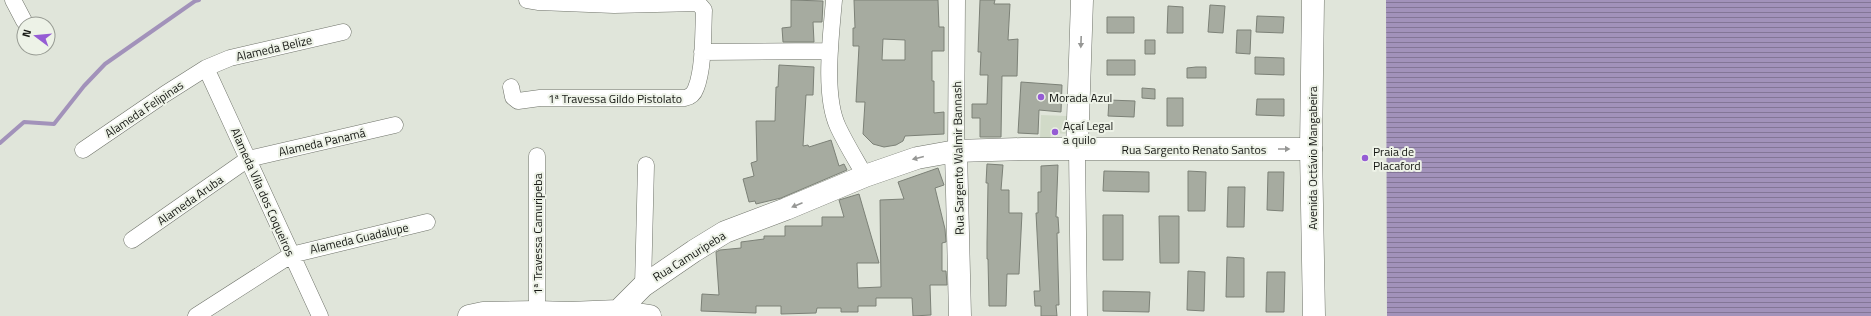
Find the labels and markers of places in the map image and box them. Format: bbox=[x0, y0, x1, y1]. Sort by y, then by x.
place label: Morada Azul bbox=[1049, 88, 1112, 107]
marker: Morada Azul bbox=[1036, 92, 1046, 102]
place label: Açaí Legal a quilo bbox=[1063, 116, 1113, 149]
marker: Açaí Legal a quilo bbox=[1050, 127, 1060, 137]
place label: Praia de Placaford bbox=[1373, 142, 1421, 175]
marker: Praia de Placaford bbox=[1360, 153, 1370, 163]

